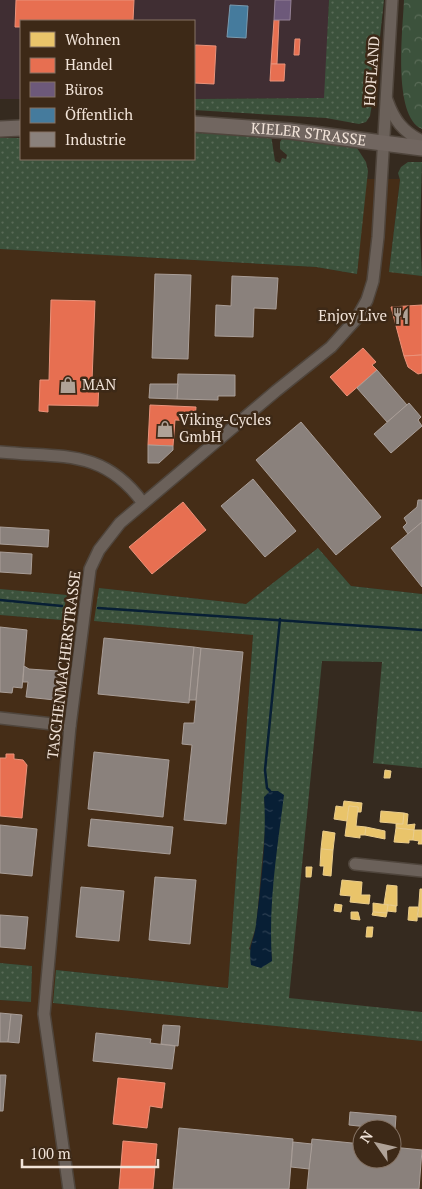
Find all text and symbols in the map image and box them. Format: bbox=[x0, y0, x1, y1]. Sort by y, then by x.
legend bbox=[20, 20, 195, 160]
text: Wohnen bbox=[65, 29, 121, 49]
street label: HOFLAND bbox=[359, 35, 383, 107]
text: Handel bbox=[65, 54, 113, 74]
text: Büros bbox=[65, 79, 103, 99]
text: Öffentlich bbox=[65, 104, 133, 124]
street label: KIELER STRASSE bbox=[250, 117, 367, 150]
text: Industrie bbox=[65, 129, 126, 149]
place label: Enjoy Live bbox=[318, 305, 387, 325]
restaurant icon: Enjoy Live bbox=[391, 306, 411, 326]
place label: MAN bbox=[82, 374, 116, 394]
shop icon: MAN bbox=[58, 375, 78, 395]
place label: Viking-Cycles GmbH bbox=[179, 409, 271, 446]
shop icon: Viking-Cycles GmbH bbox=[155, 419, 175, 439]
street label: TASCHENMACHERSTRASSE bbox=[42, 569, 85, 760]
north arrow bbox=[352, 1119, 402, 1169]
text: N bbox=[355, 1126, 377, 1146]
scale bar bbox=[22, 1136, 159, 1168]
text: 100 m bbox=[30, 1143, 71, 1163]

